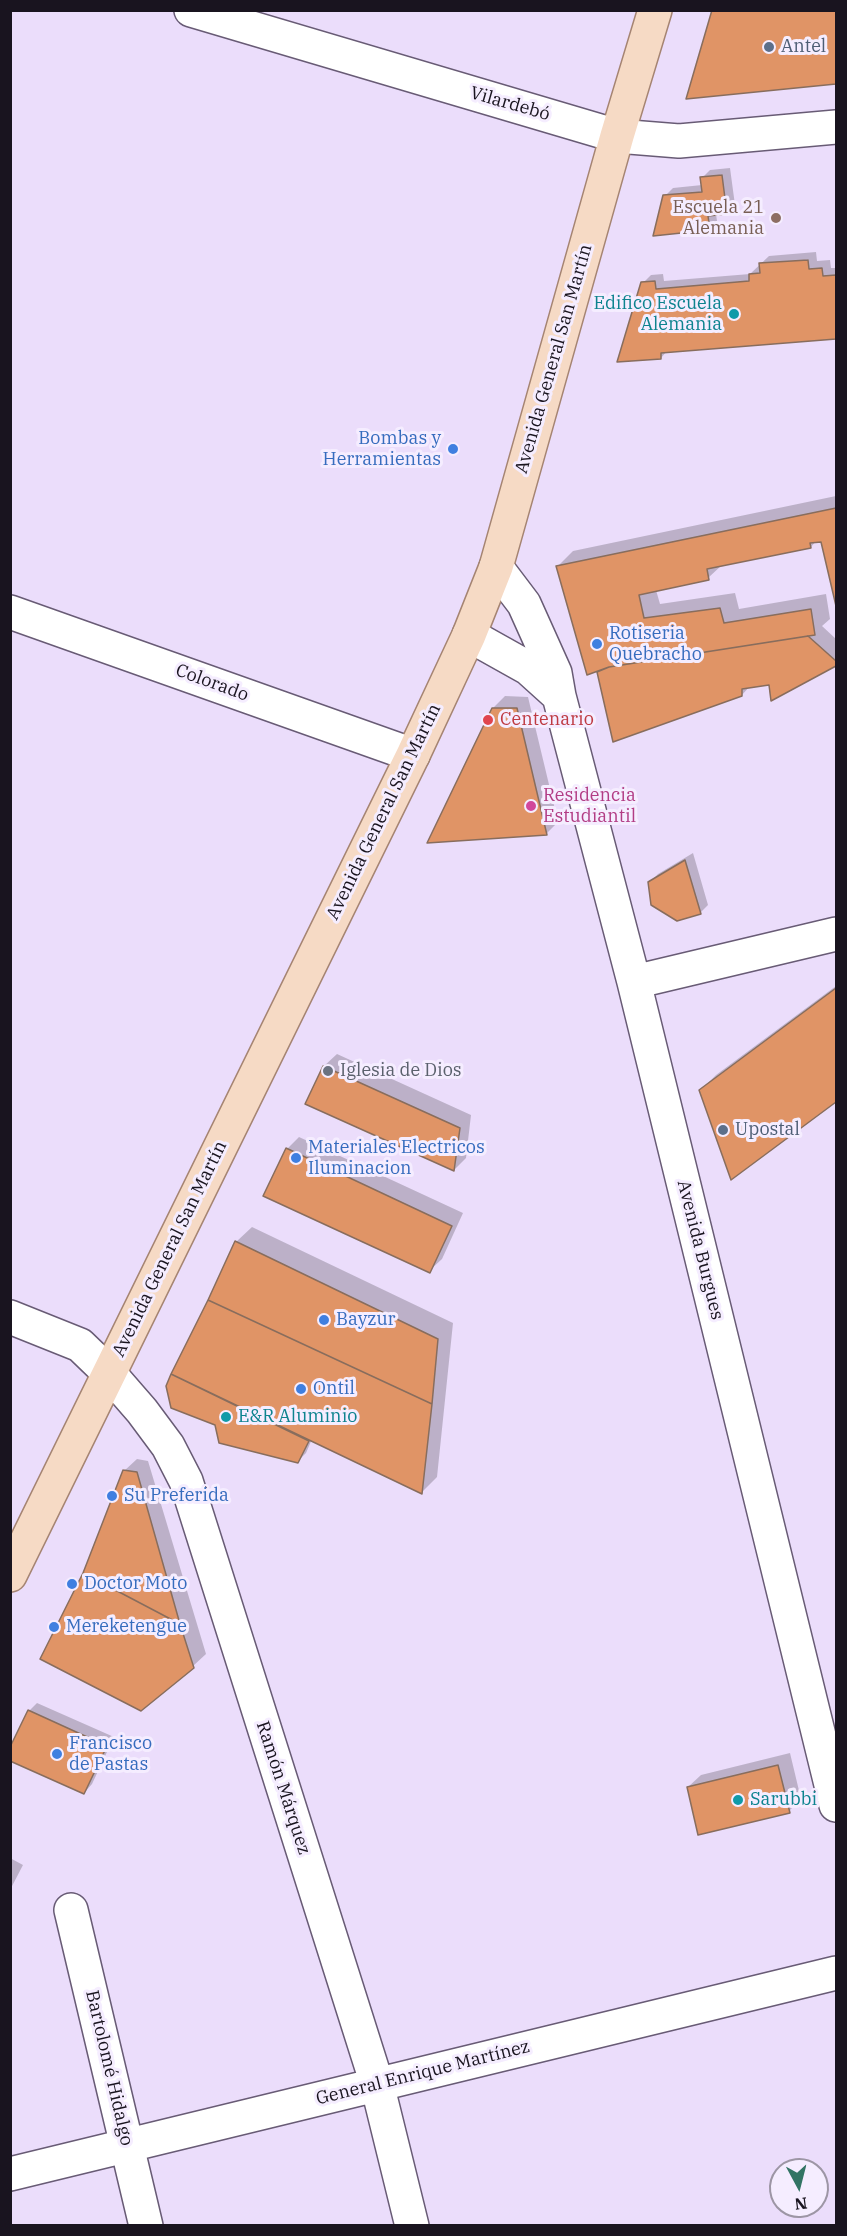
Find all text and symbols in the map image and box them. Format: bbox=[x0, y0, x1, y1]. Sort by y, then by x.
place label: Antel bbox=[781, 36, 826, 58]
marker: Antel bbox=[762, 40, 776, 54]
street label: Vilardebó bbox=[468, 82, 552, 126]
place label: Escuela 21 Alemania bbox=[673, 197, 764, 240]
marker: Escuela 21 Alemania bbox=[769, 211, 783, 225]
street label: Avenida General San Martín bbox=[511, 242, 597, 476]
place label: Edifico Escuela Alemania bbox=[594, 293, 722, 336]
marker: Edifico Escuela Alemania bbox=[727, 307, 741, 321]
place label: Bombas y Herramientas bbox=[322, 428, 441, 470]
marker: Bombas y Herramientas bbox=[446, 442, 460, 456]
place label: Rotiseria Quebracho bbox=[609, 623, 702, 666]
marker: Rotiseria Quebracho bbox=[590, 637, 604, 651]
street label: Colorado bbox=[173, 660, 251, 706]
street label: Avenida General San Martín bbox=[322, 701, 446, 923]
place label: Centenario bbox=[500, 709, 594, 731]
marker: Centenario bbox=[481, 713, 495, 727]
place label: Residencia Estudiantil bbox=[543, 785, 636, 828]
marker: Residencia Estudiantil bbox=[524, 799, 538, 813]
place label: Iglesia de Dios bbox=[340, 1060, 462, 1082]
marker: Iglesia de Dios bbox=[321, 1064, 335, 1078]
place label: Upostal bbox=[735, 1119, 800, 1141]
marker: Upostal bbox=[716, 1123, 730, 1137]
place label: Materiales Electricos Iluminacion bbox=[308, 1137, 485, 1180]
street label: Avenida General San Martín bbox=[108, 1138, 232, 1360]
marker: Materiales Electricos Iluminacion bbox=[289, 1151, 303, 1165]
street label: Avenida Burgues bbox=[672, 1178, 728, 1322]
place label: Bayzur bbox=[336, 1309, 396, 1331]
marker: Bayzur bbox=[317, 1313, 331, 1327]
place label: Ontil bbox=[313, 1378, 355, 1400]
marker: Ontil bbox=[294, 1382, 308, 1396]
place label: E&R Aluminio bbox=[238, 1406, 357, 1428]
marker: E&R Aluminio bbox=[219, 1410, 233, 1424]
place label: Su Preferida bbox=[124, 1485, 229, 1507]
marker: Su Preferida bbox=[105, 1489, 119, 1503]
place label: Doctor Moto bbox=[84, 1573, 187, 1595]
marker: Doctor Moto bbox=[65, 1577, 79, 1591]
place label: Mereketengue bbox=[66, 1616, 187, 1638]
marker: Mereketengue bbox=[47, 1620, 61, 1634]
street label: Ramón Márquez bbox=[251, 1719, 315, 1857]
place label: Francisco de Pastas bbox=[69, 1733, 152, 1776]
marker: Francisco de Pastas bbox=[50, 1747, 64, 1761]
place label: Sarubbi bbox=[750, 1789, 817, 1811]
marker: Sarubbi bbox=[731, 1793, 745, 1807]
street label: Bartolomé Hidalgo bbox=[81, 1988, 137, 2148]
street label: General Enrique Martínez bbox=[314, 2036, 532, 2110]
north arrow bbox=[769, 2158, 829, 2218]
text: N bbox=[793, 2193, 808, 2215]

